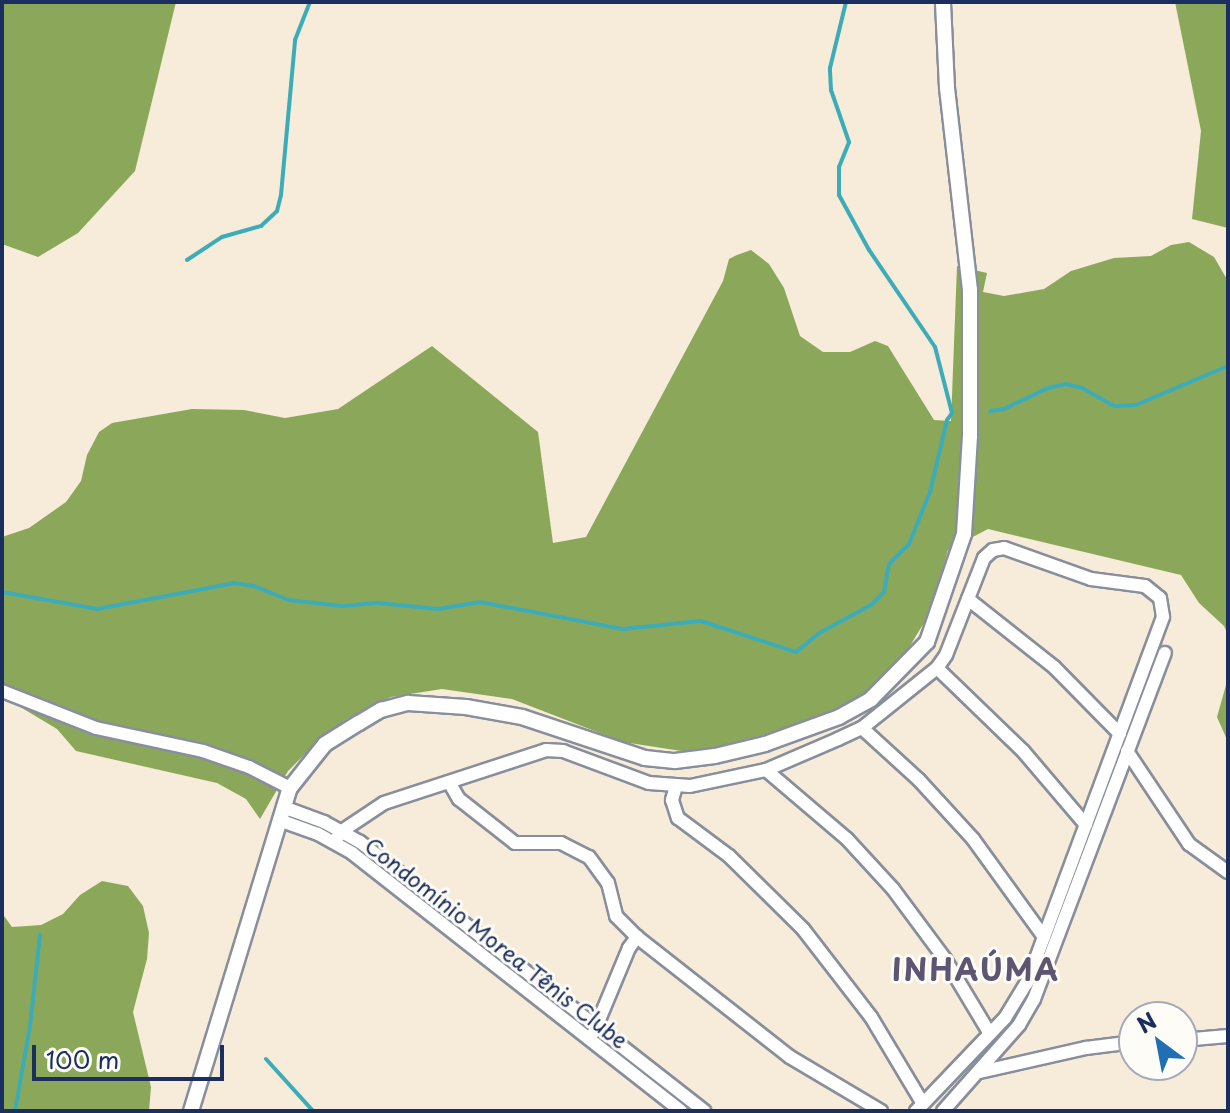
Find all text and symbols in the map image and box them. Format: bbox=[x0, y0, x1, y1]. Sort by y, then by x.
street label: Condomínio Morea Tênis Clube bbox=[360, 831, 634, 1053]
district label: INHAÚMA bbox=[892, 951, 1060, 987]
north arrow bbox=[1118, 1001, 1198, 1081]
text: N bbox=[1130, 1003, 1162, 1041]
scale bar bbox=[36, 1029, 228, 1079]
text: 100 m bbox=[46, 1041, 119, 1077]

